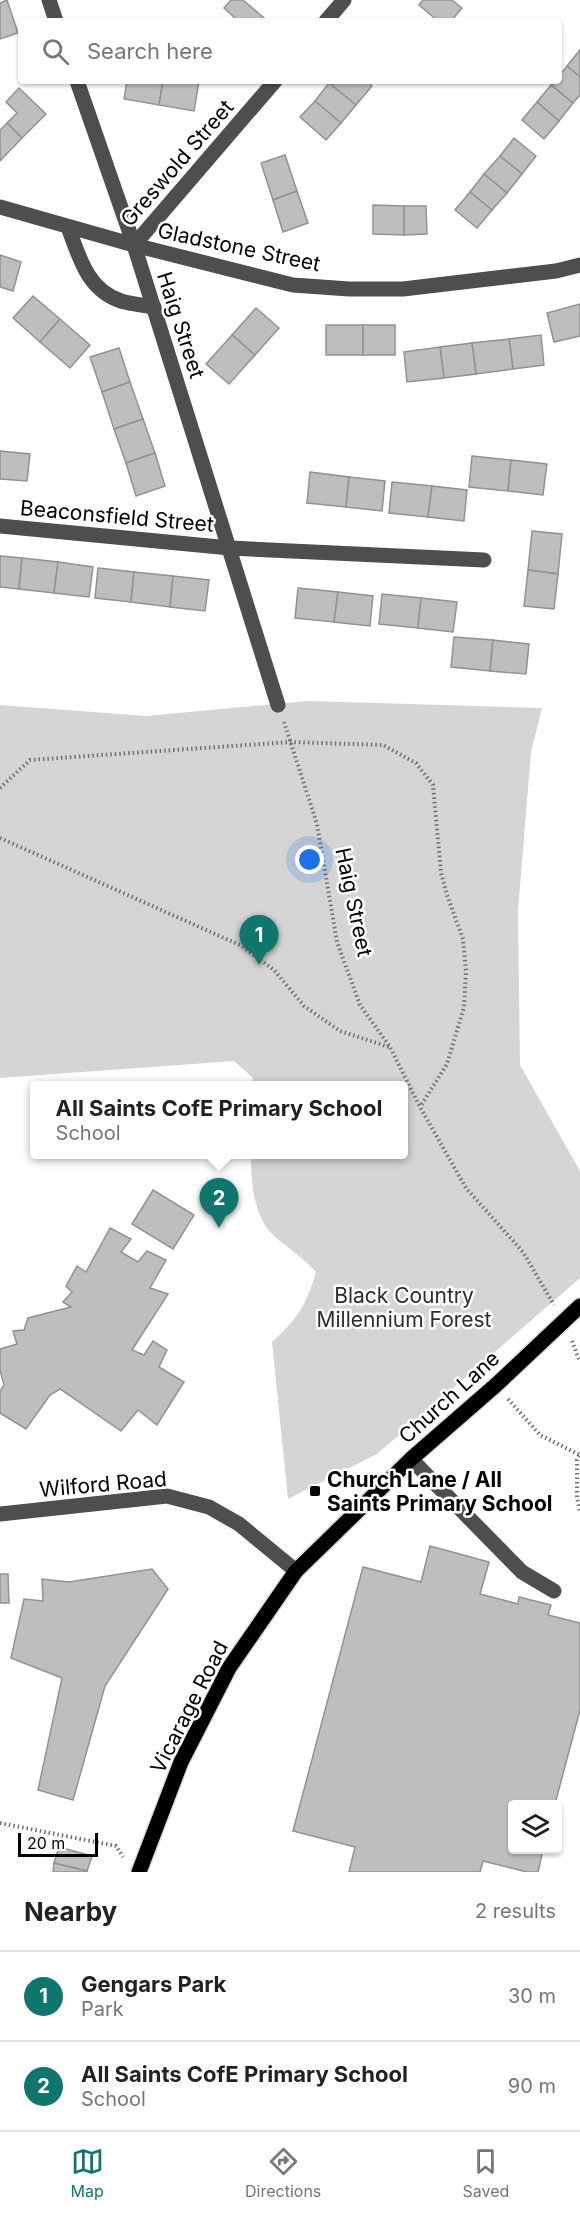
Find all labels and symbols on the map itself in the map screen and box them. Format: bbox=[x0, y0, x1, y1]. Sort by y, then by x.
street label: Greswold Street bbox=[115, 95, 239, 231]
street label: Gladstone Street bbox=[155, 218, 323, 276]
street label: Haig Street bbox=[152, 269, 210, 382]
street label: Beaconsfield Street bbox=[19, 495, 215, 537]
your location bbox=[295, 845, 324, 874]
street label: Haig Street bbox=[330, 845, 378, 959]
pin: 1 bbox=[240, 916, 278, 965]
pin: 2 bbox=[200, 1178, 238, 1228]
park label: Black Country Millennium Forest bbox=[316, 1283, 492, 1332]
street label: Church Lane bbox=[394, 1345, 504, 1449]
street label: Wilford Road bbox=[38, 1466, 168, 1502]
place label: Church Lane / All Saints Primary School bbox=[327, 1467, 552, 1516]
marker: Church Lane / All Saints Primary School bbox=[308, 1484, 322, 1498]
street label: Vicarage Road bbox=[145, 1637, 233, 1777]
scale bar bbox=[18, 1830, 98, 1858]

